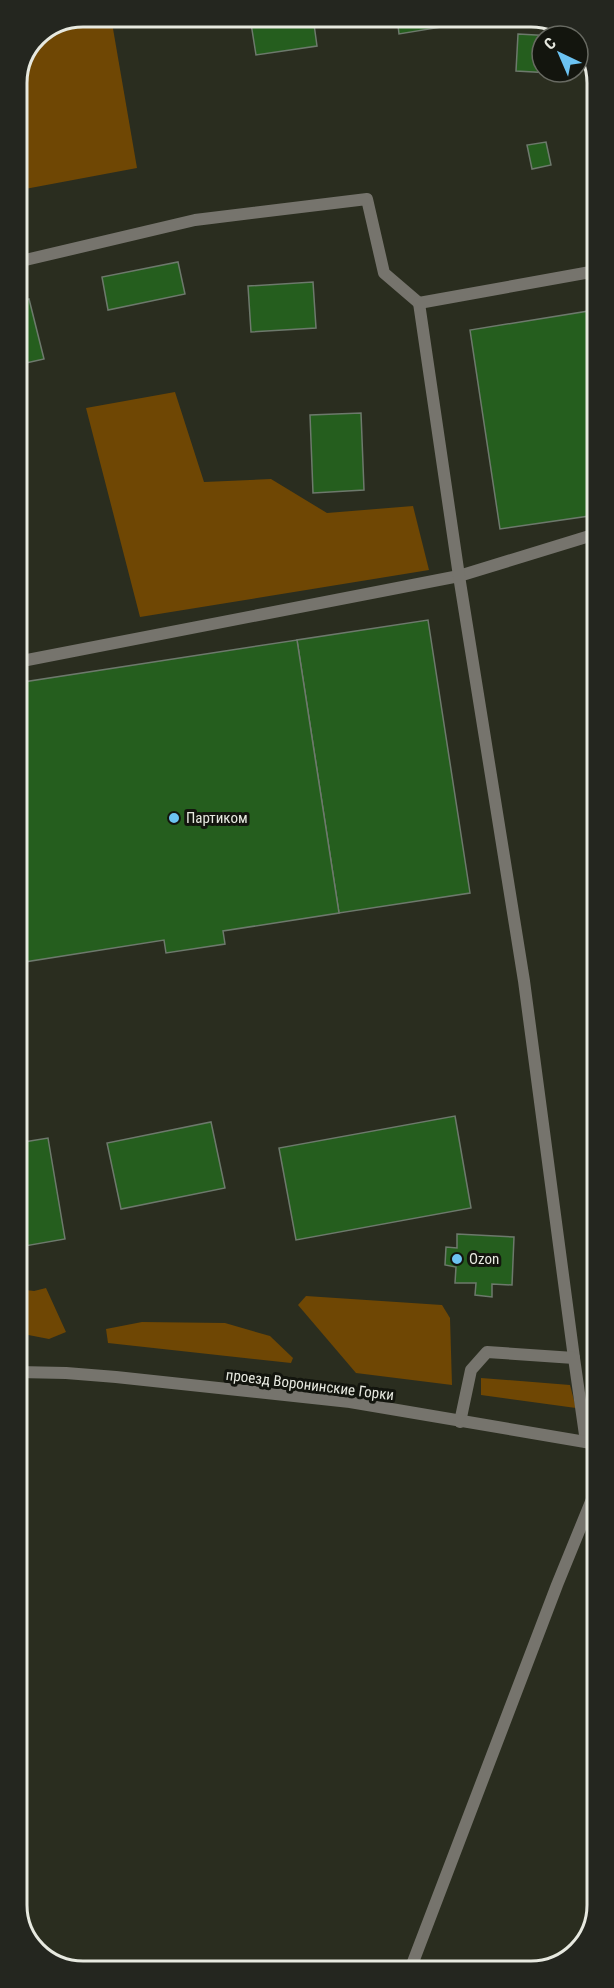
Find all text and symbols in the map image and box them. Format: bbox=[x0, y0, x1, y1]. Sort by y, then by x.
north arrow bbox=[530, 24, 590, 84]
text: С bbox=[540, 34, 560, 54]
place label: Партиком bbox=[186, 809, 248, 827]
marker: Партиком bbox=[167, 811, 181, 825]
place label: Ozon bbox=[469, 1250, 499, 1268]
marker: Ozon bbox=[450, 1252, 464, 1266]
street label: проезд Воронинские Горки bbox=[225, 1366, 395, 1404]

